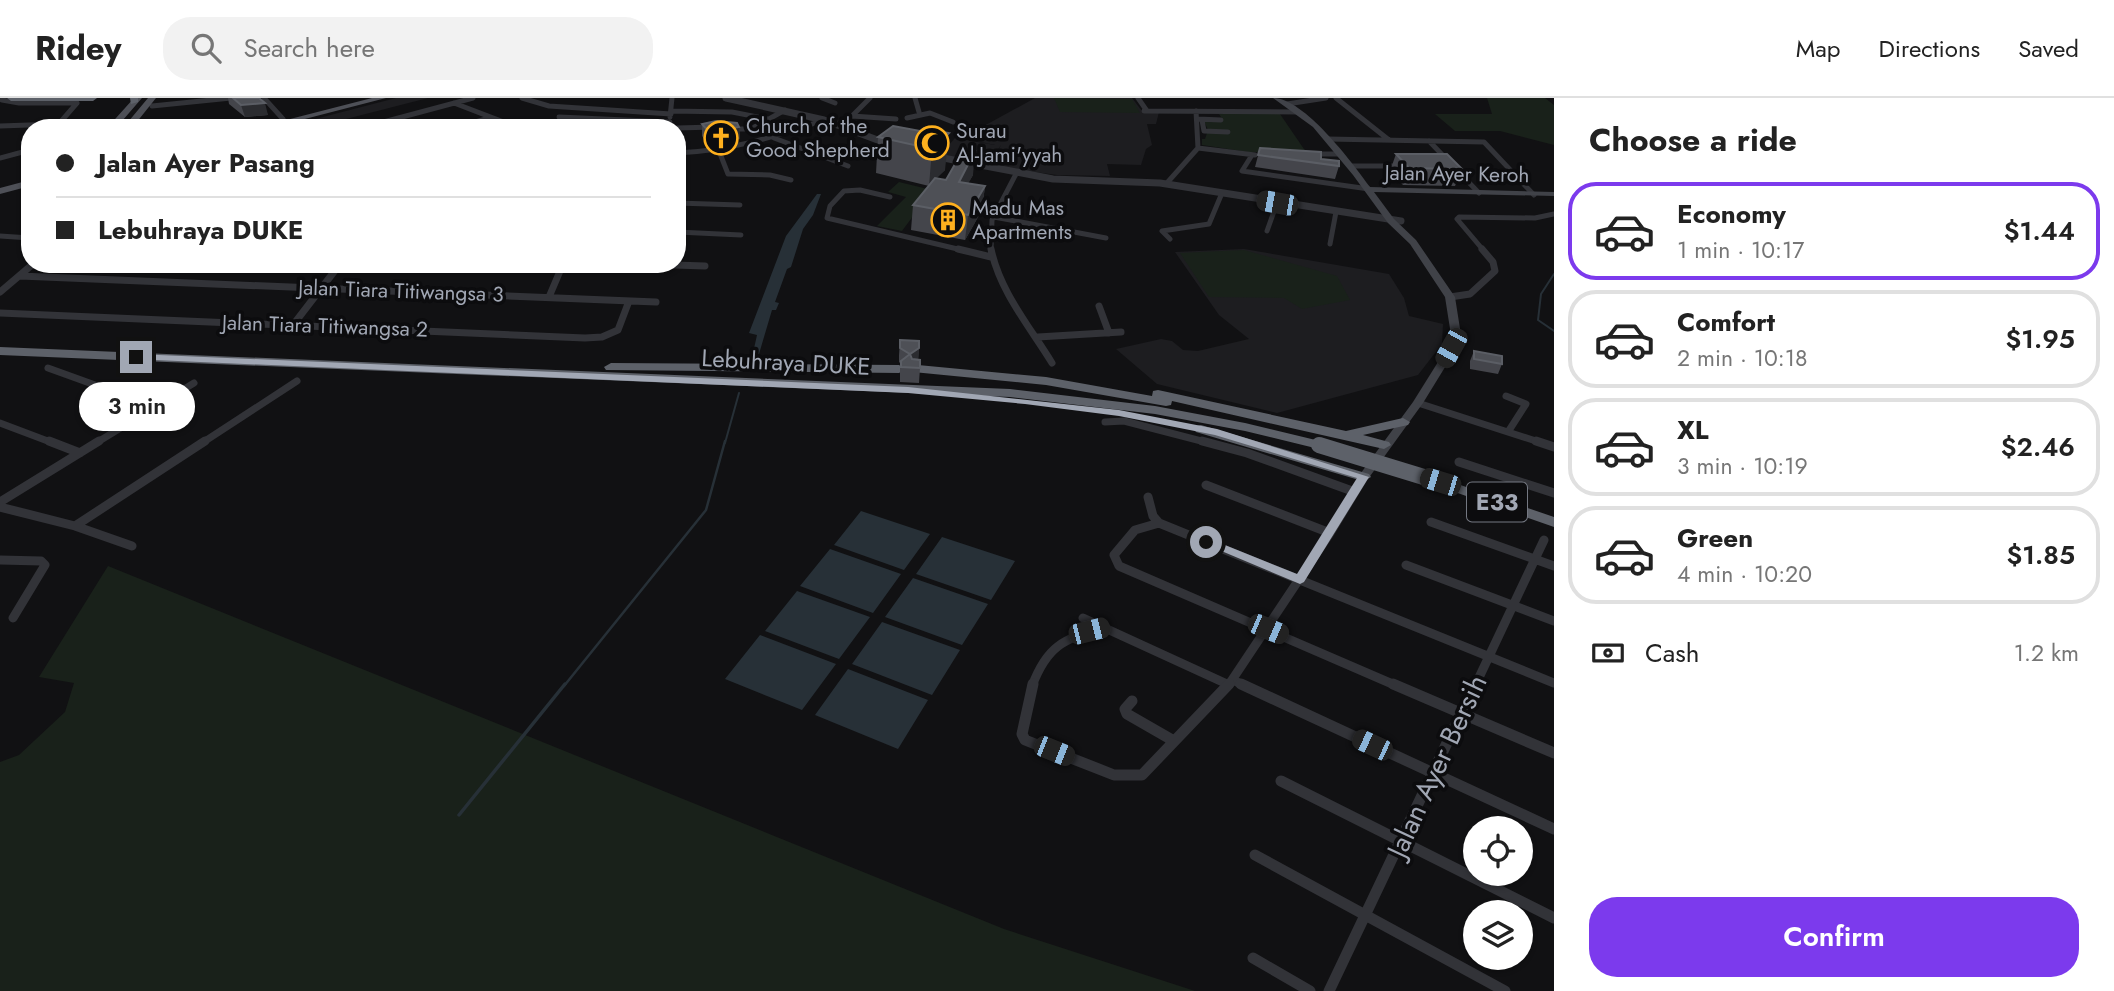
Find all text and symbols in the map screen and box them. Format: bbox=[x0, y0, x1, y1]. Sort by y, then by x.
search box bbox=[163, 17, 653, 80]
text: Ridey bbox=[35, 25, 121, 72]
icon: search bbox=[187, 29, 225, 67]
text: Search here bbox=[243, 29, 375, 67]
text: Map bbox=[1796, 31, 1841, 66]
text: Directions bbox=[1879, 31, 1980, 66]
text: Saved bbox=[2018, 31, 2079, 66]
place label: Church of the Good Shepherd bbox=[746, 111, 890, 165]
place label: Surau Al-Jami'yyah bbox=[956, 116, 1062, 170]
text: Choose a ride bbox=[1589, 117, 1797, 163]
church icon: Church of the Good Shepherd bbox=[702, 119, 740, 157]
mosque icon: Surau Al-Jami'yyah bbox=[913, 124, 951, 162]
text: Jalan Ayer Pasang bbox=[98, 144, 315, 182]
street label: Jalan Ayer Keroh bbox=[1381, 158, 1530, 190]
car bbox=[1255, 189, 1300, 217]
place label: Madu Mas Apartments bbox=[972, 193, 1072, 247]
text: Economy bbox=[1677, 195, 1786, 233]
icon: car bbox=[1593, 200, 1656, 263]
building icon: Madu Mas Apartments bbox=[929, 201, 967, 239]
text: Lebuhraya DUKE bbox=[98, 211, 303, 249]
text: $1.44 bbox=[2004, 212, 2075, 250]
text: 1 min · 10:17 bbox=[1677, 233, 1804, 267]
street label: Jalan Tiara Titiwangsa 3 bbox=[295, 272, 504, 310]
text: Comfort bbox=[1677, 303, 1775, 341]
street label: Jalan Tiara Titiwangsa 2 bbox=[218, 307, 429, 345]
icon: car bbox=[1593, 308, 1656, 371]
text: $1.95 bbox=[2005, 320, 2075, 358]
car bbox=[1432, 325, 1471, 371]
street label: Lebuhraya DUKE bbox=[701, 340, 871, 384]
route end bbox=[120, 341, 152, 373]
text: 2 min · 10:18 bbox=[1677, 341, 1808, 375]
callout: 3 min bbox=[78, 382, 194, 430]
text: 3 min bbox=[108, 389, 166, 423]
text: XL bbox=[1677, 411, 1709, 449]
icon: car bbox=[1593, 416, 1656, 479]
text: $2.46 bbox=[2001, 428, 2075, 466]
text: 3 min · 10:19 bbox=[1677, 449, 1808, 483]
car bbox=[1417, 466, 1464, 498]
road number: E33 bbox=[1467, 482, 1527, 522]
text: Green bbox=[1677, 519, 1753, 557]
icon: car bbox=[1593, 524, 1656, 587]
route start bbox=[1190, 526, 1222, 558]
text: $1.85 bbox=[2006, 536, 2075, 574]
text: 4 min · 10:20 bbox=[1677, 557, 1812, 591]
car bbox=[1245, 611, 1292, 647]
car bbox=[1067, 616, 1112, 646]
icon: cash bbox=[1589, 634, 1627, 672]
text: Cash bbox=[1645, 634, 1699, 672]
text: 1.2 km bbox=[2014, 636, 2079, 670]
street label: Jalan Ayer Bersih bbox=[1375, 668, 1497, 868]
car bbox=[1349, 727, 1396, 763]
car bbox=[1031, 733, 1078, 769]
map controls bbox=[1463, 816, 1533, 970]
button: locate bbox=[1463, 816, 1533, 886]
button: Confirm bbox=[1589, 897, 2079, 977]
button: layers bbox=[1463, 900, 1533, 970]

